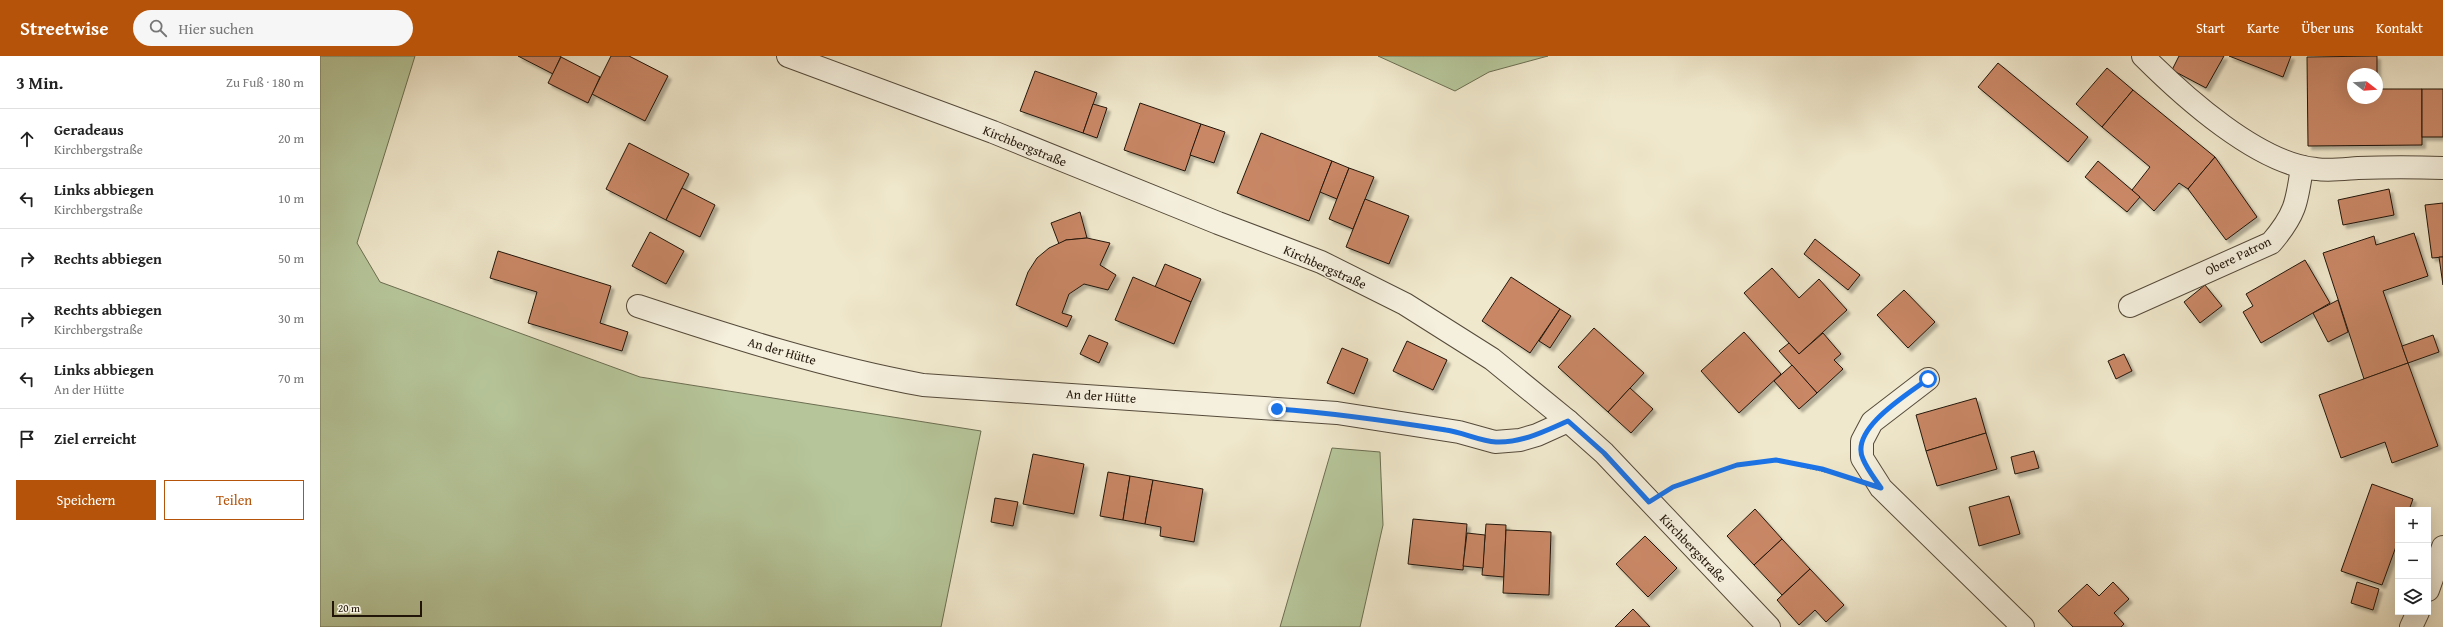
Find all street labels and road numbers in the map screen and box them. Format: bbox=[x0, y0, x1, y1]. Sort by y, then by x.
street label: Kirchbergstraße bbox=[980, 121, 1070, 171]
street label: Obere Patron bbox=[2202, 231, 2275, 280]
street label: Kirchbergstraße bbox=[1281, 240, 1369, 294]
street label: An der Hütte bbox=[746, 332, 818, 370]
street label: An der Hütte bbox=[1065, 384, 1137, 408]
street label: Kirchbergstraße bbox=[1655, 509, 1731, 587]

